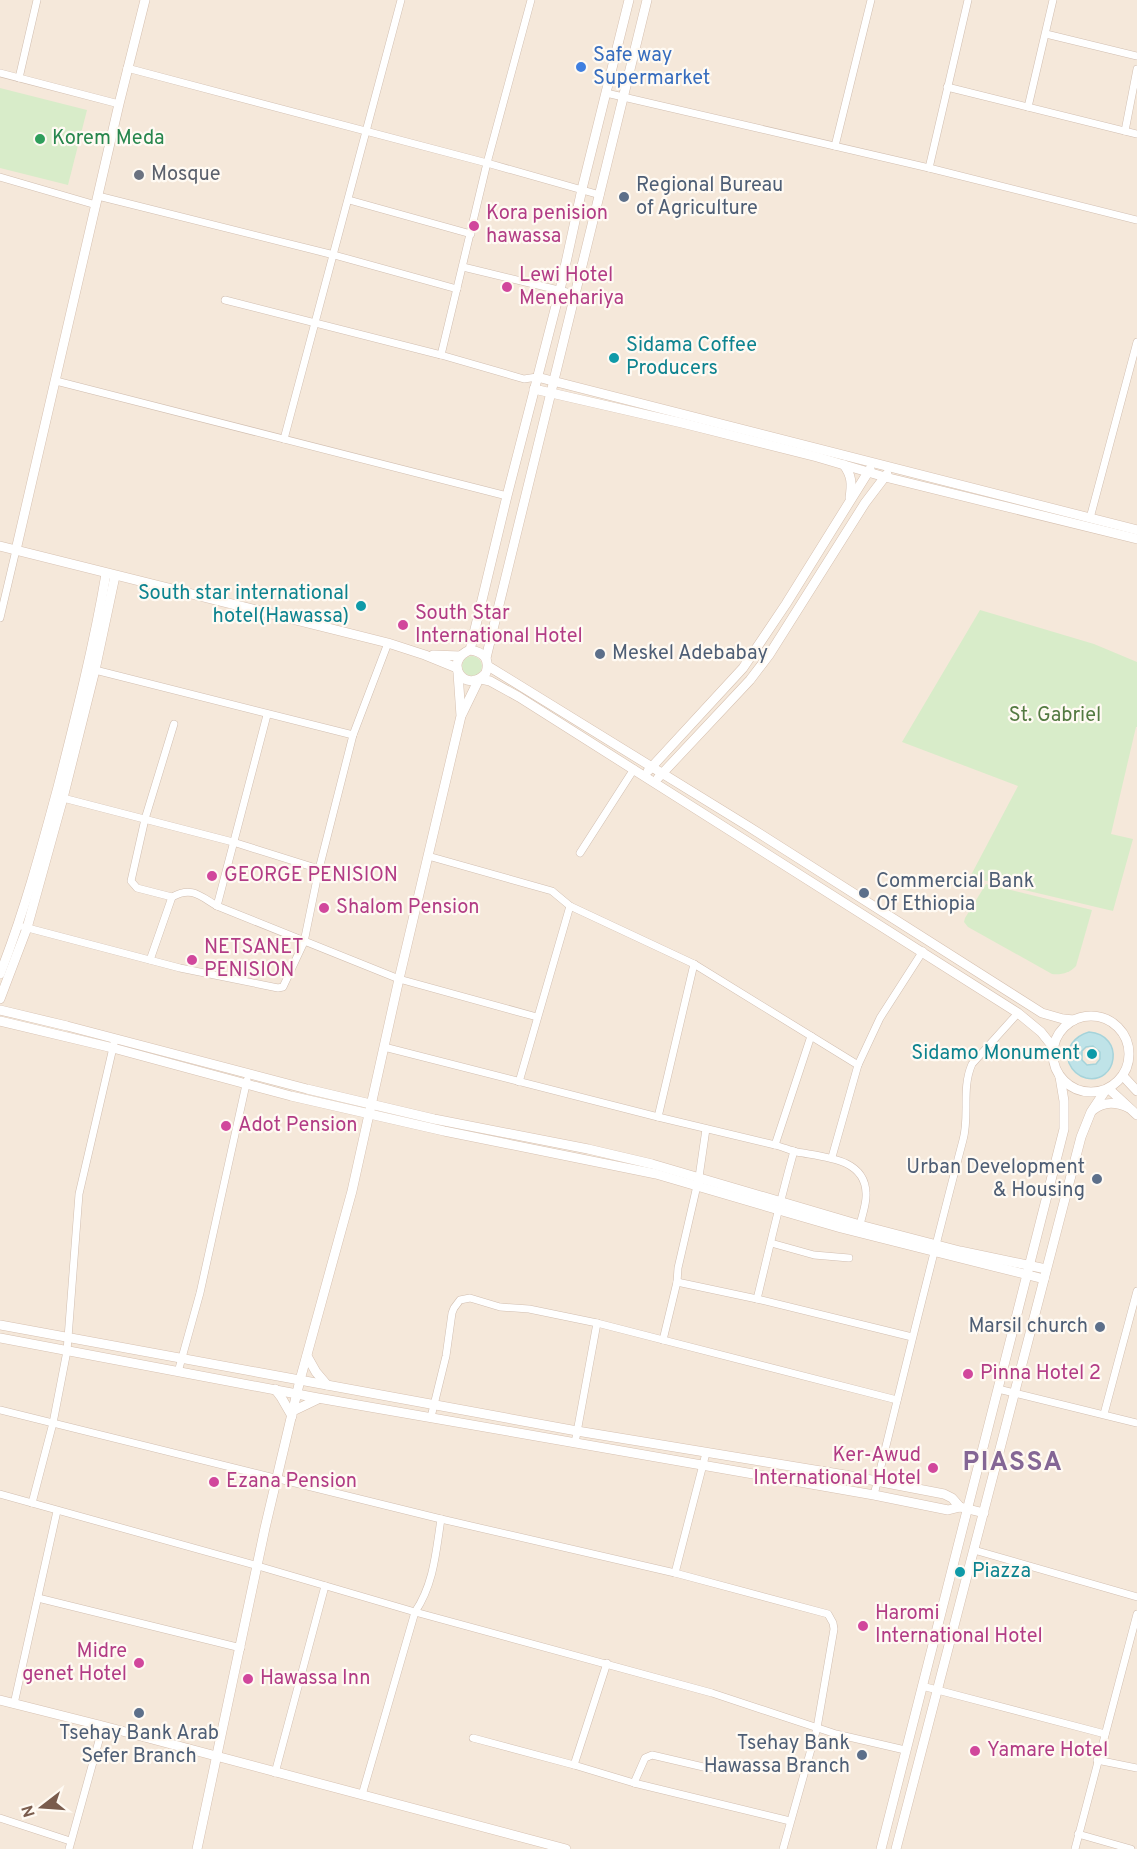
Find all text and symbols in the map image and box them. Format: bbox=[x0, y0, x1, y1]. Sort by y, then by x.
place label: Safe way Supermarket bbox=[593, 43, 710, 92]
marker: Safe way Supermarket bbox=[574, 60, 588, 74]
place label: Korem Meda bbox=[52, 126, 165, 152]
marker: Korem Meda bbox=[33, 132, 47, 146]
place label: Mosque bbox=[151, 162, 220, 188]
marker: Mosque bbox=[132, 168, 146, 182]
place label: Regional Bureau of Agriculture bbox=[636, 173, 783, 222]
marker: Regional Bureau of Agriculture bbox=[617, 190, 631, 204]
place label: Kora penision hawassa bbox=[486, 201, 608, 250]
marker: Kora penision hawassa bbox=[467, 219, 481, 233]
place label: Lewi Hotel Menehariya bbox=[519, 263, 624, 312]
marker: Lewi Hotel Menehariya bbox=[500, 280, 514, 294]
place label: Sidama Coffee Producers bbox=[626, 333, 757, 382]
marker: Sidama Coffee Producers bbox=[607, 351, 621, 365]
place label: South star international hotel(Hawassa) bbox=[138, 581, 349, 630]
marker: South star international hotel(Hawassa) bbox=[354, 599, 368, 613]
place label: South Star International Hotel bbox=[415, 601, 583, 650]
marker: South Star International Hotel bbox=[396, 618, 410, 632]
place label: Meskel Adebabay bbox=[612, 641, 768, 667]
marker: Meskel Adebabay bbox=[593, 647, 607, 661]
park label: St. Gabriel bbox=[1009, 703, 1101, 729]
place label: GEORGE PENISION bbox=[224, 863, 398, 889]
marker: GEORGE PENISION bbox=[205, 869, 219, 883]
place label: Commercial Bank Of Ethiopia bbox=[876, 869, 1034, 918]
marker: Commercial Bank Of Ethiopia bbox=[857, 886, 871, 900]
place label: Shalom Pension bbox=[336, 895, 479, 921]
marker: Shalom Pension bbox=[317, 901, 331, 915]
place label: NETSANET PENISION bbox=[204, 935, 304, 984]
marker: NETSANET PENISION bbox=[185, 953, 199, 967]
place label: Sidamo Monument bbox=[911, 1041, 1080, 1067]
marker: Sidamo Monument bbox=[1085, 1047, 1099, 1061]
place label: Adot Pension bbox=[238, 1113, 358, 1139]
marker: Adot Pension bbox=[219, 1119, 233, 1133]
place label: Urban Development & Housing bbox=[906, 1155, 1085, 1204]
marker: Urban Development & Housing bbox=[1090, 1172, 1104, 1186]
place label: Marsil church bbox=[969, 1314, 1088, 1340]
marker: Marsil church bbox=[1093, 1320, 1107, 1334]
place label: Pinna Hotel 2 bbox=[980, 1361, 1101, 1387]
marker: Pinna Hotel 2 bbox=[961, 1367, 975, 1381]
place label: Ker-Awud International Hotel bbox=[753, 1443, 921, 1492]
district label: PIASSA bbox=[963, 1447, 1063, 1480]
marker: Ker-Awud International Hotel bbox=[926, 1461, 940, 1475]
place label: Ezana Pension bbox=[226, 1469, 357, 1495]
marker: Ezana Pension bbox=[207, 1475, 221, 1489]
place label: Piazza bbox=[972, 1559, 1031, 1585]
marker: Piazza bbox=[953, 1565, 967, 1579]
place label: Haromi International Hotel bbox=[875, 1601, 1043, 1650]
marker: Haromi International Hotel bbox=[856, 1619, 870, 1633]
place label: Midre genet Hotel bbox=[22, 1639, 127, 1688]
marker: Midre genet Hotel bbox=[132, 1656, 146, 1670]
place label: Hawassa Inn bbox=[260, 1666, 371, 1692]
marker: Hawassa Inn bbox=[241, 1672, 255, 1686]
marker: Tsehay Bank Arab Sefer Branch bbox=[132, 1706, 146, 1720]
place label: Tsehay Bank Arab Sefer Branch bbox=[59, 1721, 219, 1770]
place label: Tsehay Bank Hawassa Branch bbox=[704, 1731, 850, 1780]
place label: Yamare Hotel bbox=[987, 1738, 1108, 1764]
marker: Yamare Hotel bbox=[968, 1744, 982, 1758]
marker: Tsehay Bank Hawassa Branch bbox=[855, 1748, 869, 1762]
north arrow bbox=[12, 1777, 72, 1837]
text: N bbox=[18, 1802, 41, 1819]

